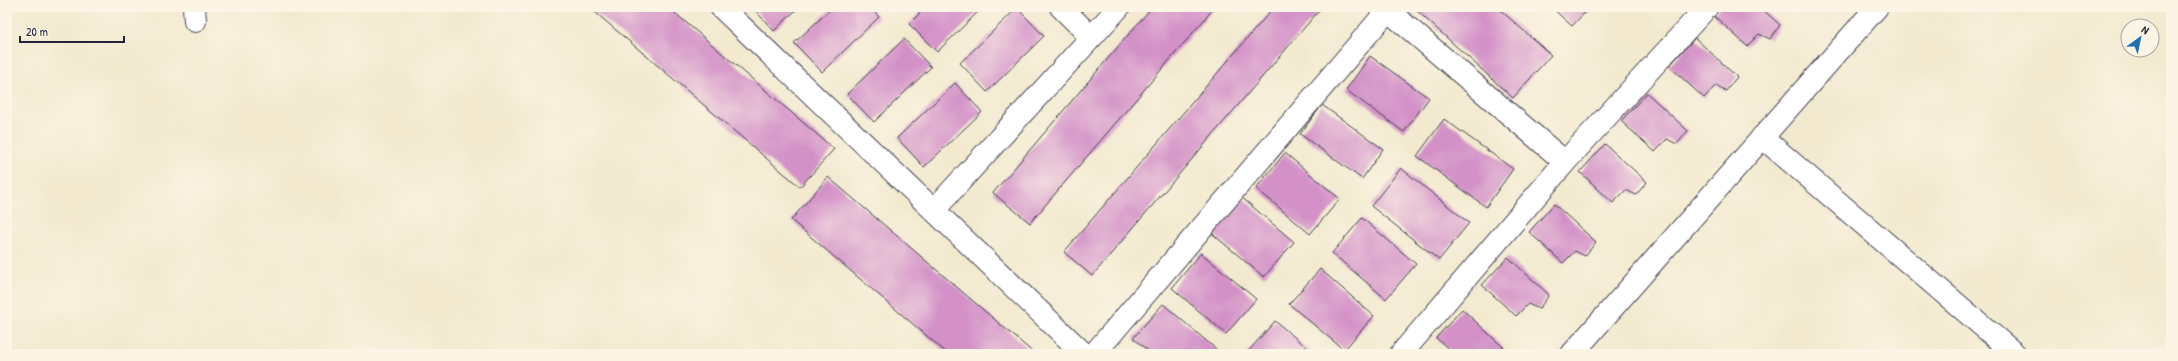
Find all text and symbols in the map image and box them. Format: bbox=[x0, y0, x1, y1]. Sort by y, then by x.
scale bar bbox=[20, 18, 124, 44]
north arrow bbox=[2120, 18, 2160, 58]
text: N bbox=[2139, 22, 2152, 37]
text: 20 m bbox=[26, 23, 48, 40]

